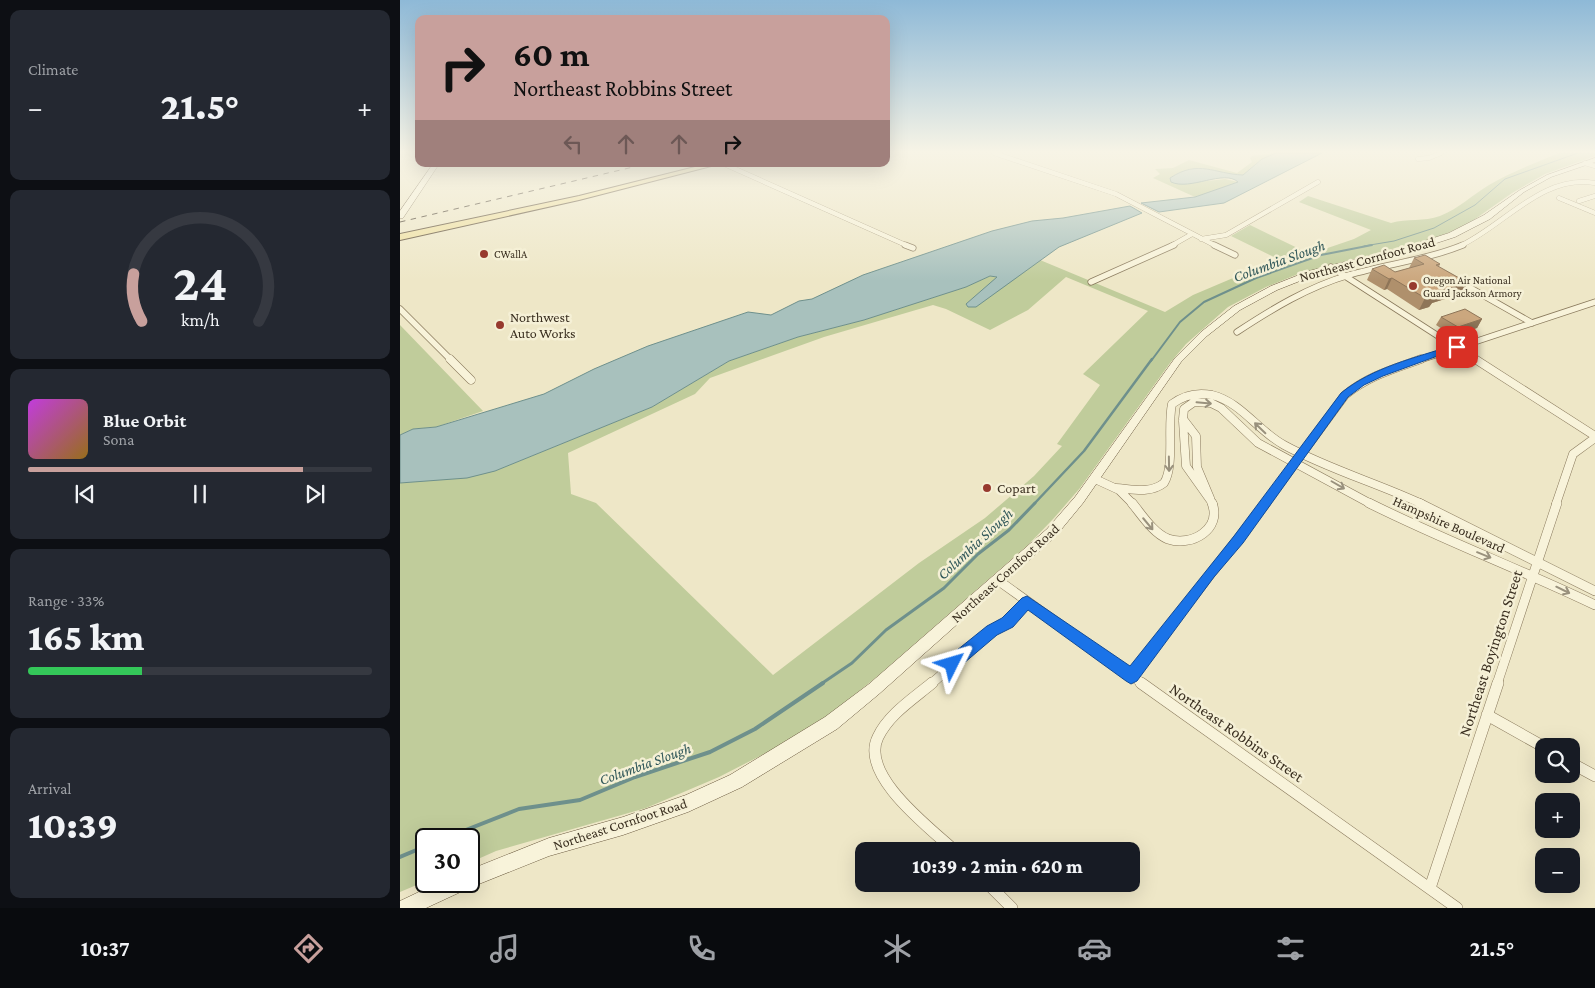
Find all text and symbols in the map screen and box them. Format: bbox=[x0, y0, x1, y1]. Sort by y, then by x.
icon: right bbox=[430, 35, 495, 100]
text: 60 m bbox=[513, 35, 590, 74]
text: Climate bbox=[28, 61, 78, 78]
text: Northeast Robbins Street bbox=[513, 76, 732, 101]
text: 21.5° bbox=[160, 85, 240, 127]
text: − bbox=[28, 92, 43, 123]
text: + bbox=[357, 92, 372, 123]
icon: left bbox=[559, 130, 587, 158]
icon: ahead bbox=[612, 130, 640, 158]
icon: ahead bbox=[665, 130, 693, 158]
icon: right bbox=[718, 130, 746, 158]
street label: Northeast Cornfoot Road bbox=[1297, 233, 1437, 285]
water label: Columbia Slough bbox=[1231, 237, 1327, 286]
marker: CWallA bbox=[478, 248, 490, 260]
place label: CWallA bbox=[494, 248, 528, 260]
text: 24 bbox=[173, 253, 227, 311]
place label: Oregon Air National Guard Jackson Armory bbox=[1423, 274, 1523, 300]
marker: Oregon Air National Guard Jackson Armory bbox=[1407, 280, 1419, 292]
place label: Northwest Auto Works bbox=[510, 309, 576, 341]
text: km/h bbox=[181, 310, 220, 330]
marker: Northwest Auto Works bbox=[494, 319, 506, 331]
pin bbox=[1436, 326, 1478, 368]
icon: arrive bbox=[1443, 333, 1471, 361]
one-way arrow bbox=[1195, 398, 1211, 408]
text: Blue Orbit bbox=[103, 410, 186, 431]
one-way arrow bbox=[1253, 422, 1266, 434]
text: Sona bbox=[103, 431, 134, 448]
one-way arrow bbox=[1164, 456, 1174, 472]
icon: previous bbox=[71, 480, 99, 508]
icon: pause bbox=[186, 480, 214, 508]
icon: next bbox=[301, 480, 329, 508]
place label: Copart bbox=[997, 480, 1036, 496]
one-way arrow bbox=[1330, 481, 1344, 491]
marker: Copart bbox=[981, 482, 993, 494]
street label: Hampshire Boulevard bbox=[1390, 492, 1508, 556]
water label: Columbia Slough bbox=[934, 505, 1016, 583]
one-way arrow bbox=[1143, 517, 1154, 530]
street label: Northeast Cornfoot Road bbox=[948, 520, 1063, 626]
one-way arrow bbox=[1476, 551, 1491, 560]
street label: Northeast Boyington Street bbox=[1456, 567, 1527, 739]
one-way arrow bbox=[1555, 586, 1570, 595]
text: Range · 33% bbox=[28, 592, 104, 609]
text: 165 km bbox=[28, 616, 144, 658]
position arrow bbox=[925, 637, 977, 689]
street label: Northeast Robbins Street bbox=[1166, 680, 1308, 786]
map controls bbox=[1535, 738, 1580, 893]
button: search bbox=[1535, 738, 1580, 783]
water label: Columbia Slough bbox=[597, 740, 693, 789]
text: Arrival bbox=[28, 780, 72, 797]
button: + bbox=[1535, 793, 1580, 838]
street label: Northeast Cornfoot Road bbox=[551, 795, 690, 853]
text: 10:39 bbox=[28, 804, 118, 846]
speed limit sign: 30 bbox=[415, 828, 480, 893]
button: − bbox=[1535, 848, 1580, 893]
text: 10:39 · 2 min · 620 m bbox=[912, 856, 1083, 877]
icon: directions bbox=[291, 931, 326, 966]
icon: music bbox=[487, 931, 522, 966]
icon: phone bbox=[684, 931, 719, 966]
icon: climate bbox=[880, 931, 915, 966]
icon: car bbox=[1077, 931, 1112, 966]
icon: filters bbox=[1273, 931, 1308, 966]
text: 10:37 bbox=[81, 936, 130, 961]
text: 21.5° bbox=[1470, 936, 1514, 961]

